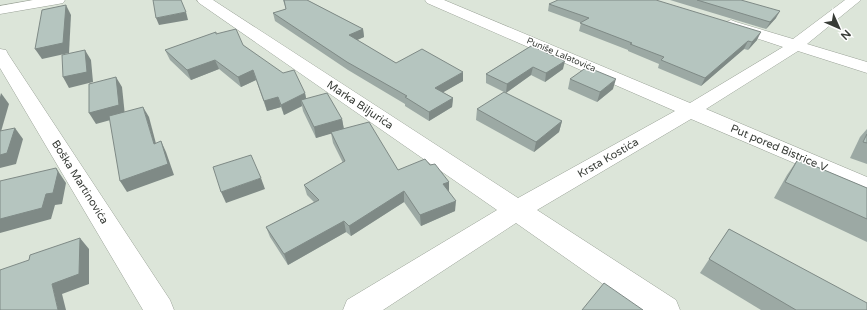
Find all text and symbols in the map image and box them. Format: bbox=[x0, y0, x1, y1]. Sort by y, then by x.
north arrow bbox=[819, 8, 859, 48]
text: N bbox=[838, 27, 853, 42]
street label: Puniše Lalatovića bbox=[525, 35, 597, 75]
street label: Marka Biljurića bbox=[324, 78, 396, 132]
street label: Put pored Bistrice V bbox=[729, 122, 830, 174]
street label: Krsta Kostića bbox=[575, 135, 641, 181]
street label: Boška Martinovića bbox=[49, 138, 111, 226]

